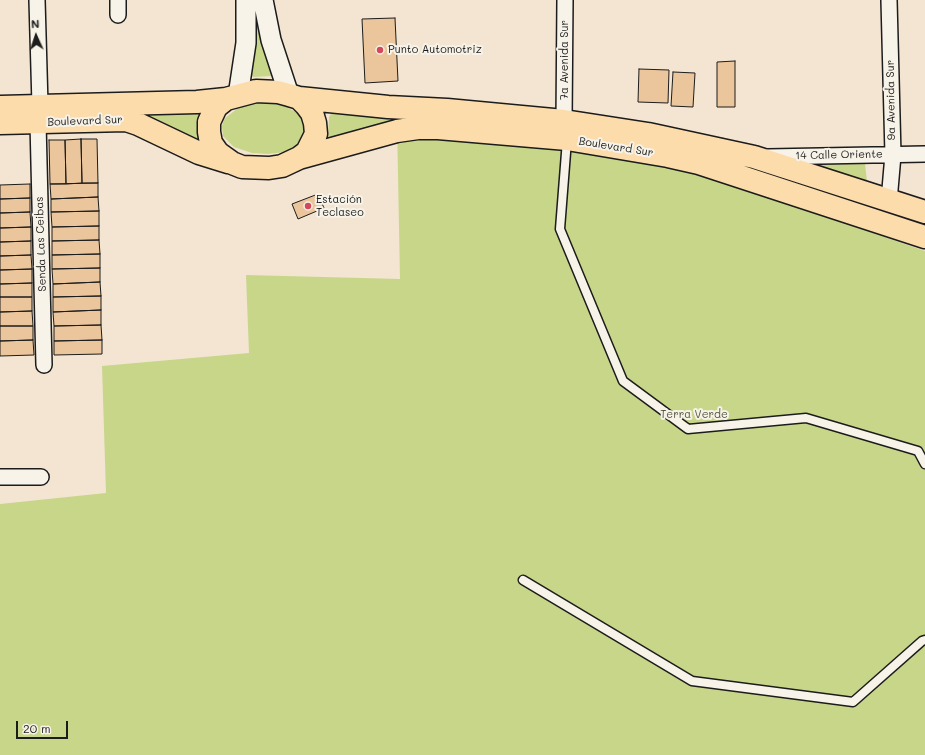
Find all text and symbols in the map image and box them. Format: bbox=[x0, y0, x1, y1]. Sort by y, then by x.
north arrow bbox=[16, 16, 56, 56]
text: N bbox=[31, 16, 40, 31]
street label: 7a Avenida Sur bbox=[558, 20, 572, 100]
place label: Punto Automotriz bbox=[388, 43, 482, 57]
marker: Punto Automotriz bbox=[375, 45, 385, 55]
street label: 9a Avenida Sur bbox=[884, 60, 898, 140]
street label: Boulevard Sur bbox=[47, 113, 123, 129]
street label: Boulevard Sur bbox=[578, 135, 654, 159]
street label: 14 Calle Oriente bbox=[795, 148, 883, 162]
place label: Estación Teclaseo bbox=[316, 193, 364, 219]
street label: Senda Las Ceibas bbox=[33, 196, 49, 292]
marker: Estación Teclaseo bbox=[303, 201, 313, 211]
park label: Terra Verde bbox=[660, 408, 728, 422]
scale bar bbox=[18, 713, 70, 739]
text: 20 m bbox=[23, 720, 51, 736]

